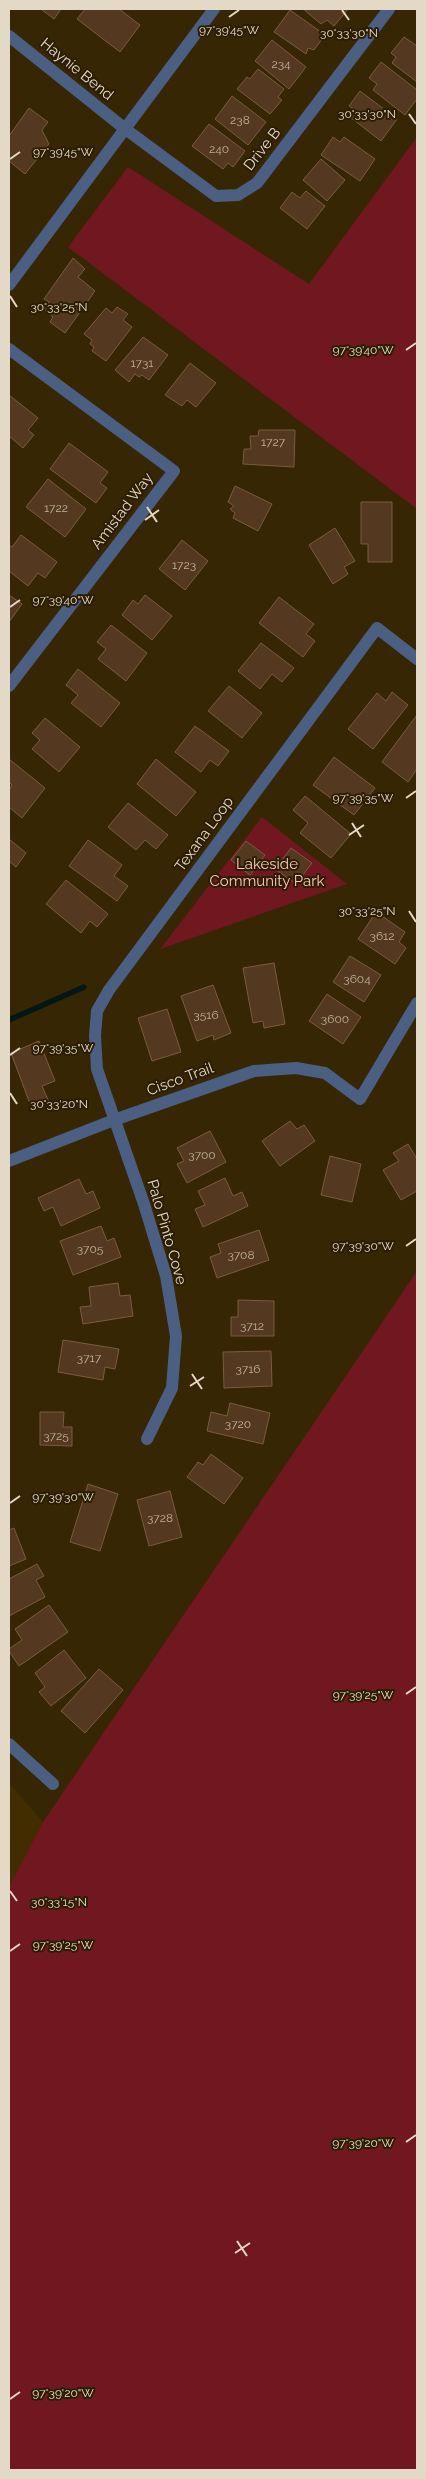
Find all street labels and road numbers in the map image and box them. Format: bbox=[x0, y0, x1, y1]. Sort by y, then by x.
street label: Haynie Bend bbox=[37, 34, 117, 104]
street label: Drive B bbox=[240, 124, 284, 174]
street label: Amistad Way bbox=[87, 469, 157, 553]
street label: Texana Loop bbox=[171, 793, 237, 875]
street label: Cisco Trail bbox=[144, 1058, 217, 1099]
street label: Palo Pinto Cove bbox=[143, 1177, 191, 1287]

